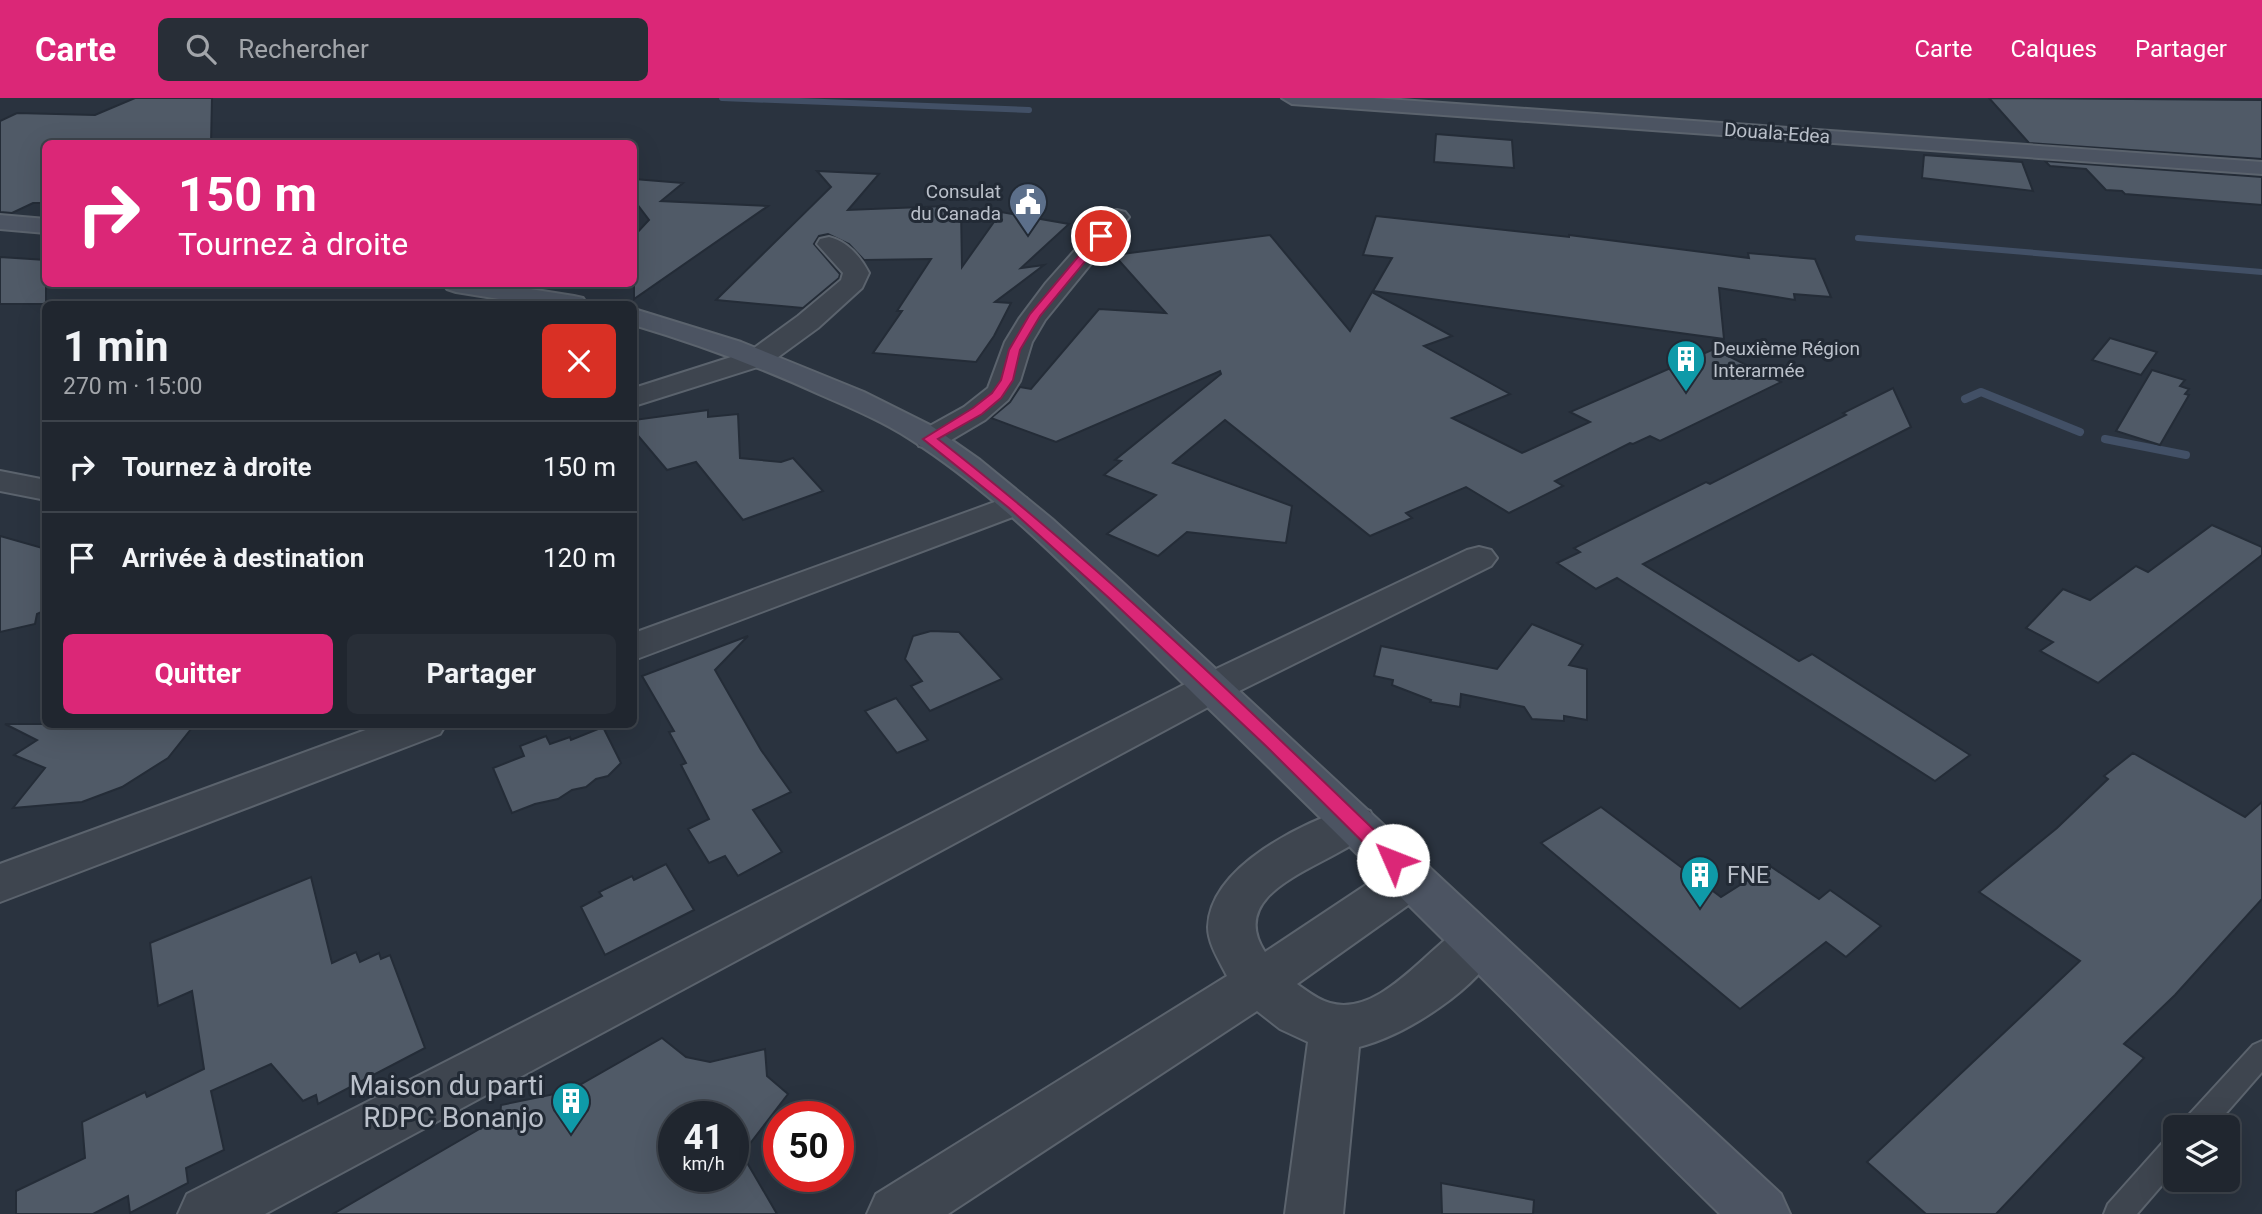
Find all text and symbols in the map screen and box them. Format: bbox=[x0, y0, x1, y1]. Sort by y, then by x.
search box bbox=[158, 18, 648, 81]
text: Carte bbox=[35, 30, 116, 69]
icon: search bbox=[182, 30, 220, 68]
text: Rechercher bbox=[238, 34, 369, 64]
text: Carte bbox=[1914, 35, 1972, 63]
text: Calques bbox=[2010, 35, 2097, 63]
text: Partager bbox=[2135, 35, 2227, 63]
street label: Douala-Edea bbox=[1723, 118, 1831, 148]
text: 150 m bbox=[178, 166, 317, 223]
icon: right bbox=[63, 168, 154, 259]
place label: Consulat du Canada bbox=[911, 180, 1001, 225]
public building icon: Consulat du Canada bbox=[1007, 181, 1049, 236]
pin bbox=[1071, 206, 1131, 266]
icon: arrive bbox=[1082, 217, 1120, 255]
text: Tournez à droite bbox=[178, 225, 408, 263]
text: 1 min bbox=[63, 322, 169, 371]
button: close bbox=[542, 324, 616, 398]
place label: Deuxième Région Interarmée bbox=[1713, 337, 1860, 382]
building icon: Deuxième Région Interarmée bbox=[1665, 338, 1707, 393]
text: 270 m · 15:00 bbox=[63, 373, 202, 400]
icon: right bbox=[63, 448, 101, 486]
text: Tournez à droite bbox=[122, 452, 312, 482]
text: 150 m bbox=[543, 452, 616, 482]
icon: arrive bbox=[63, 539, 101, 577]
text: Arrivée à destination bbox=[122, 543, 364, 573]
text: 120 m bbox=[543, 543, 616, 573]
button: Quitter bbox=[63, 634, 333, 714]
button: Partager bbox=[347, 634, 616, 714]
position arrow bbox=[1356, 823, 1430, 897]
building icon: FNE bbox=[1679, 854, 1721, 909]
place label: FNE bbox=[1727, 862, 1769, 889]
place label: Maison du parti RDPC Bonanjo bbox=[349, 1069, 544, 1134]
building icon: Maison du parti RDPC Bonanjo bbox=[550, 1080, 592, 1135]
speed limit sign: 50 bbox=[763, 1101, 854, 1192]
map controls bbox=[2163, 1115, 2240, 1192]
button: layers bbox=[2163, 1115, 2240, 1192]
text: 41 bbox=[683, 1117, 724, 1158]
text: km/h bbox=[682, 1153, 725, 1174]

